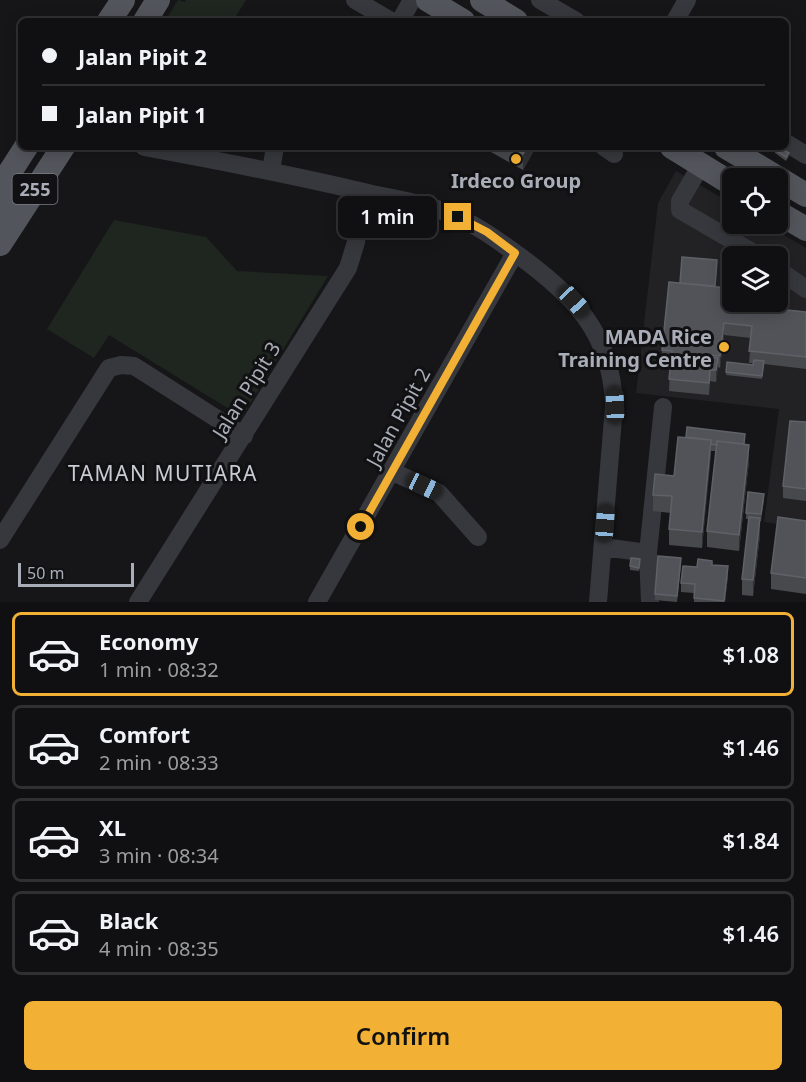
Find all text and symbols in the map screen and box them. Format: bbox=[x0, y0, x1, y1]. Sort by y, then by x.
text: Jalan Pipit 2 bbox=[78, 41, 207, 71]
text: Jalan Pipit 1 bbox=[78, 99, 207, 129]
marker: Irdeco Group bbox=[509, 152, 523, 166]
place label: Irdeco Group bbox=[451, 167, 581, 194]
map controls bbox=[722, 168, 788, 312]
button: locate bbox=[722, 168, 788, 234]
road number: 255 bbox=[12, 174, 57, 204]
callout: 1 min bbox=[338, 196, 437, 238]
text: 1 min bbox=[360, 203, 415, 230]
route end bbox=[444, 203, 471, 230]
button: layers bbox=[722, 246, 788, 312]
car bbox=[555, 282, 593, 320]
place label: MADA Rice Training Centre bbox=[558, 323, 712, 373]
street label: Jalan Pipit 3 bbox=[205, 337, 286, 445]
marker: MADA Rice Training Centre bbox=[717, 340, 731, 354]
street label: Jalan Pipit 2 bbox=[359, 363, 436, 473]
car bbox=[605, 387, 625, 423]
district label: TAMAN MUTIARA bbox=[68, 459, 258, 487]
car bbox=[404, 470, 444, 502]
car bbox=[595, 504, 615, 542]
route start bbox=[347, 513, 374, 540]
scale bar bbox=[18, 560, 134, 588]
text: 50 m bbox=[27, 562, 64, 584]
text: Economy bbox=[99, 626, 198, 656]
icon: car bbox=[27, 627, 81, 681]
text: $1.08 bbox=[723, 639, 779, 669]
text: 1 min · 08:32 bbox=[99, 656, 219, 683]
text: Comfort bbox=[99, 719, 190, 749]
icon: car bbox=[27, 720, 81, 774]
text: $1.46 bbox=[723, 732, 779, 762]
text: 2 min · 08:33 bbox=[99, 749, 219, 776]
text: XL bbox=[99, 812, 126, 842]
icon: car bbox=[27, 813, 81, 867]
text: $1.84 bbox=[723, 825, 779, 855]
text: 3 min · 08:34 bbox=[99, 842, 219, 869]
text: Black bbox=[99, 905, 158, 935]
icon: car bbox=[27, 906, 81, 960]
text: $1.46 bbox=[723, 918, 779, 948]
text: 4 min · 08:35 bbox=[99, 935, 219, 962]
button: Confirm bbox=[24, 1001, 782, 1070]

